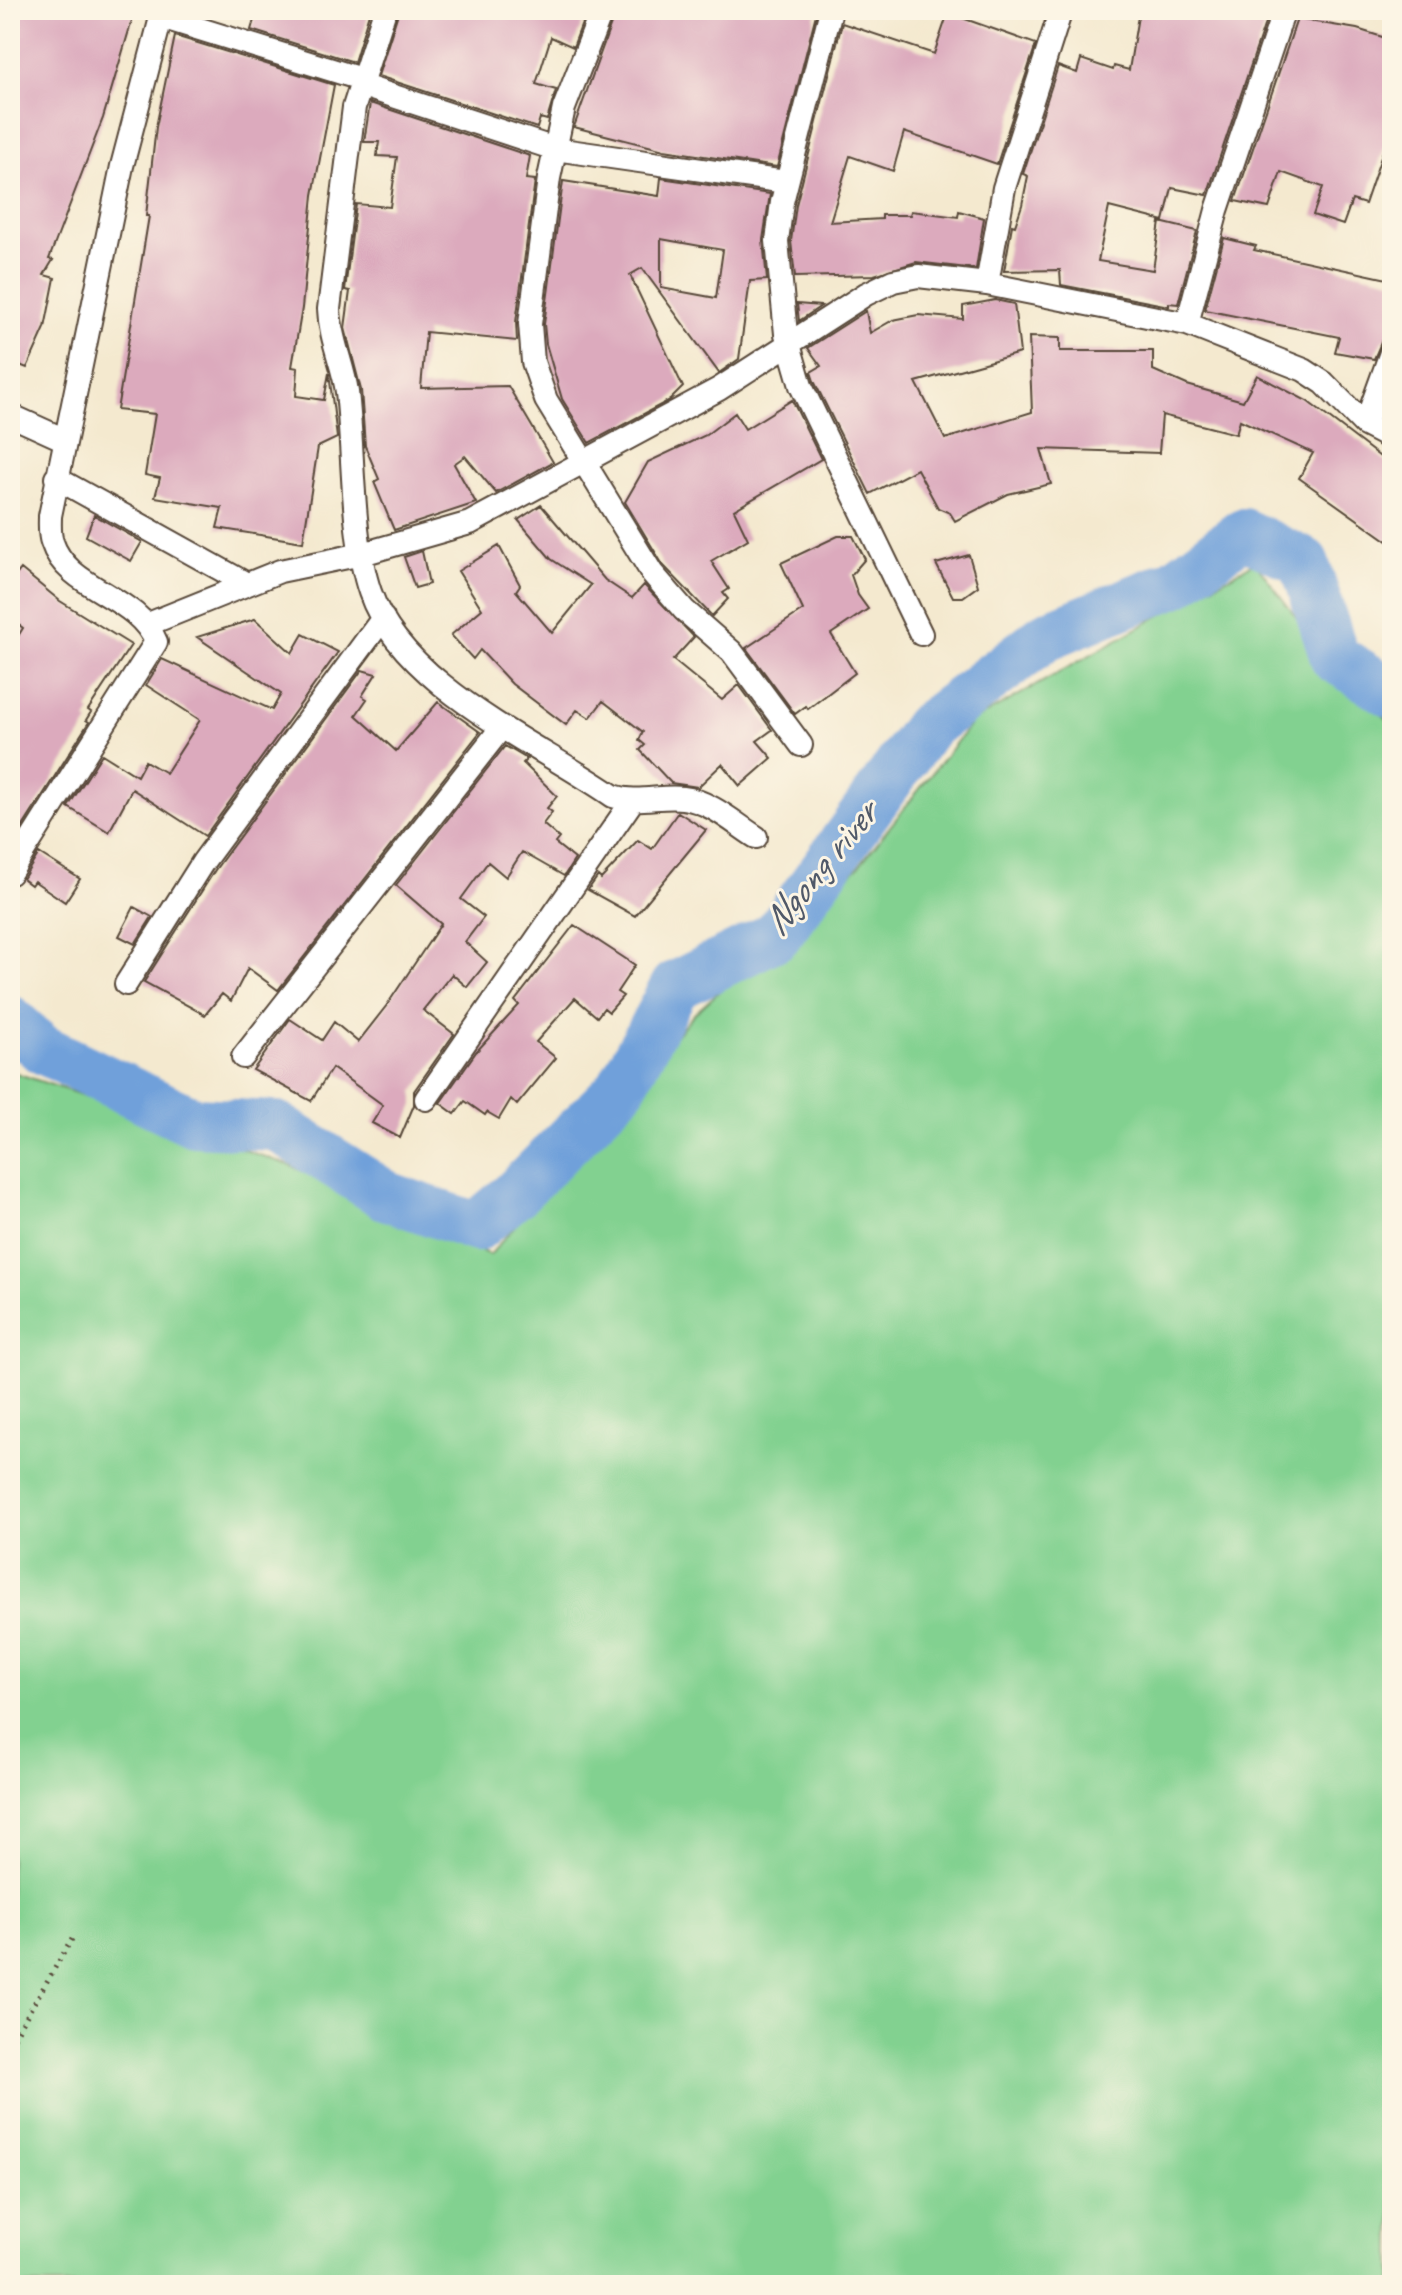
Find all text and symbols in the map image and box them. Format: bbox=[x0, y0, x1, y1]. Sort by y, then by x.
water label: Ngong river bbox=[750, 786, 892, 945]

